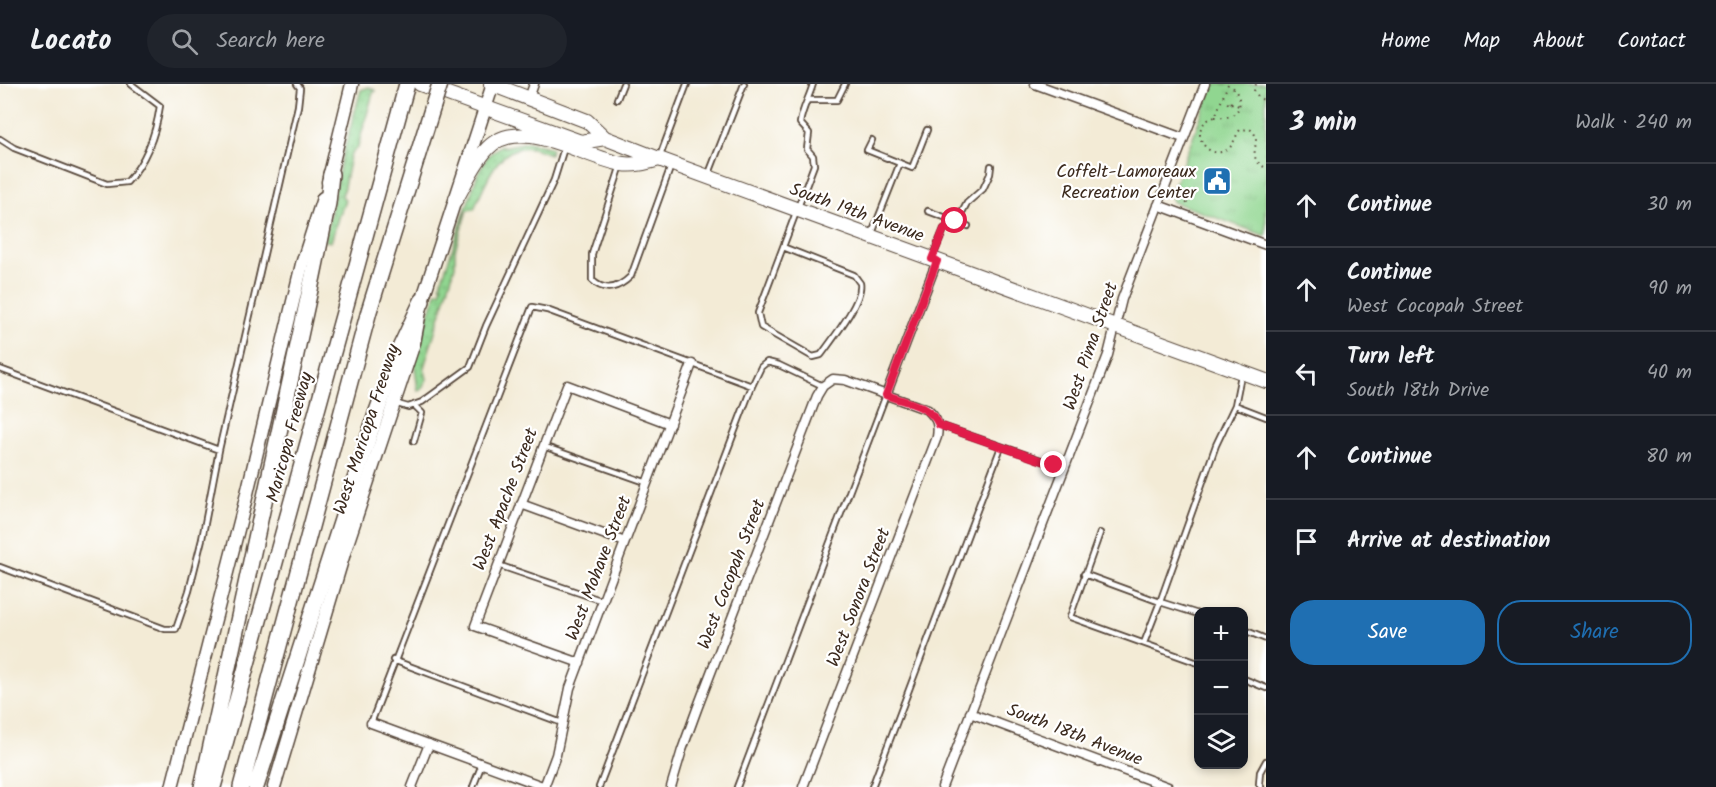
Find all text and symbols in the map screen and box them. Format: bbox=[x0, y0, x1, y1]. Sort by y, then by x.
search box bbox=[147, 14, 567, 68]
text: Locato bbox=[30, 19, 111, 64]
text: Search here bbox=[216, 24, 325, 59]
icon: search bbox=[168, 25, 201, 58]
text: Home bbox=[1381, 25, 1430, 58]
text: Map bbox=[1463, 25, 1500, 58]
text: About bbox=[1533, 25, 1584, 58]
text: Contact bbox=[1617, 25, 1686, 58]
text: 3 min bbox=[1290, 102, 1357, 144]
text: Walk · 240 m bbox=[1575, 107, 1692, 139]
place label: Coffelt-Lamoreaux Recreation Center bbox=[1056, 158, 1197, 208]
public building icon: Coffelt-Lamoreaux Recreation Center bbox=[1201, 165, 1233, 197]
street label: South 19th Avenue bbox=[785, 176, 928, 251]
text: Continue bbox=[1347, 188, 1432, 223]
icon: ahead bbox=[1290, 189, 1323, 222]
text: 30 m bbox=[1647, 189, 1692, 221]
route start bbox=[941, 207, 967, 233]
text: Continue bbox=[1347, 256, 1432, 291]
icon: ahead bbox=[1290, 273, 1323, 306]
text: 90 m bbox=[1648, 273, 1692, 305]
street label: West Pima Street bbox=[1056, 278, 1127, 414]
text: West Cocopah Street bbox=[1347, 291, 1523, 323]
street label: West Maricopa Freeway bbox=[326, 340, 409, 519]
text: Turn left bbox=[1347, 340, 1434, 375]
icon: left bbox=[1290, 357, 1323, 390]
text: 40 m bbox=[1647, 357, 1692, 389]
street label: Maricopa Freeway bbox=[259, 368, 322, 506]
text: South 18th Drive bbox=[1347, 375, 1489, 407]
street label: West Apache Street bbox=[466, 423, 547, 575]
text: Continue bbox=[1347, 440, 1432, 475]
icon: ahead bbox=[1290, 441, 1323, 474]
text: 80 m bbox=[1646, 441, 1692, 473]
route end bbox=[1040, 451, 1066, 477]
street label: West Mohave Street bbox=[558, 491, 641, 645]
street label: West Cocopah Street bbox=[690, 494, 775, 654]
street label: West Sonora Street bbox=[820, 523, 900, 671]
text: Arrive at destination bbox=[1347, 524, 1550, 559]
icon: arrive bbox=[1290, 525, 1323, 558]
button: Save bbox=[1290, 600, 1485, 665]
button: Share bbox=[1497, 600, 1692, 665]
map controls bbox=[1194, 607, 1248, 769]
button: + bbox=[1194, 607, 1248, 661]
button: − bbox=[1194, 661, 1248, 715]
street label: South 18th Avenue bbox=[1002, 696, 1147, 775]
button: layers bbox=[1194, 715, 1248, 769]

